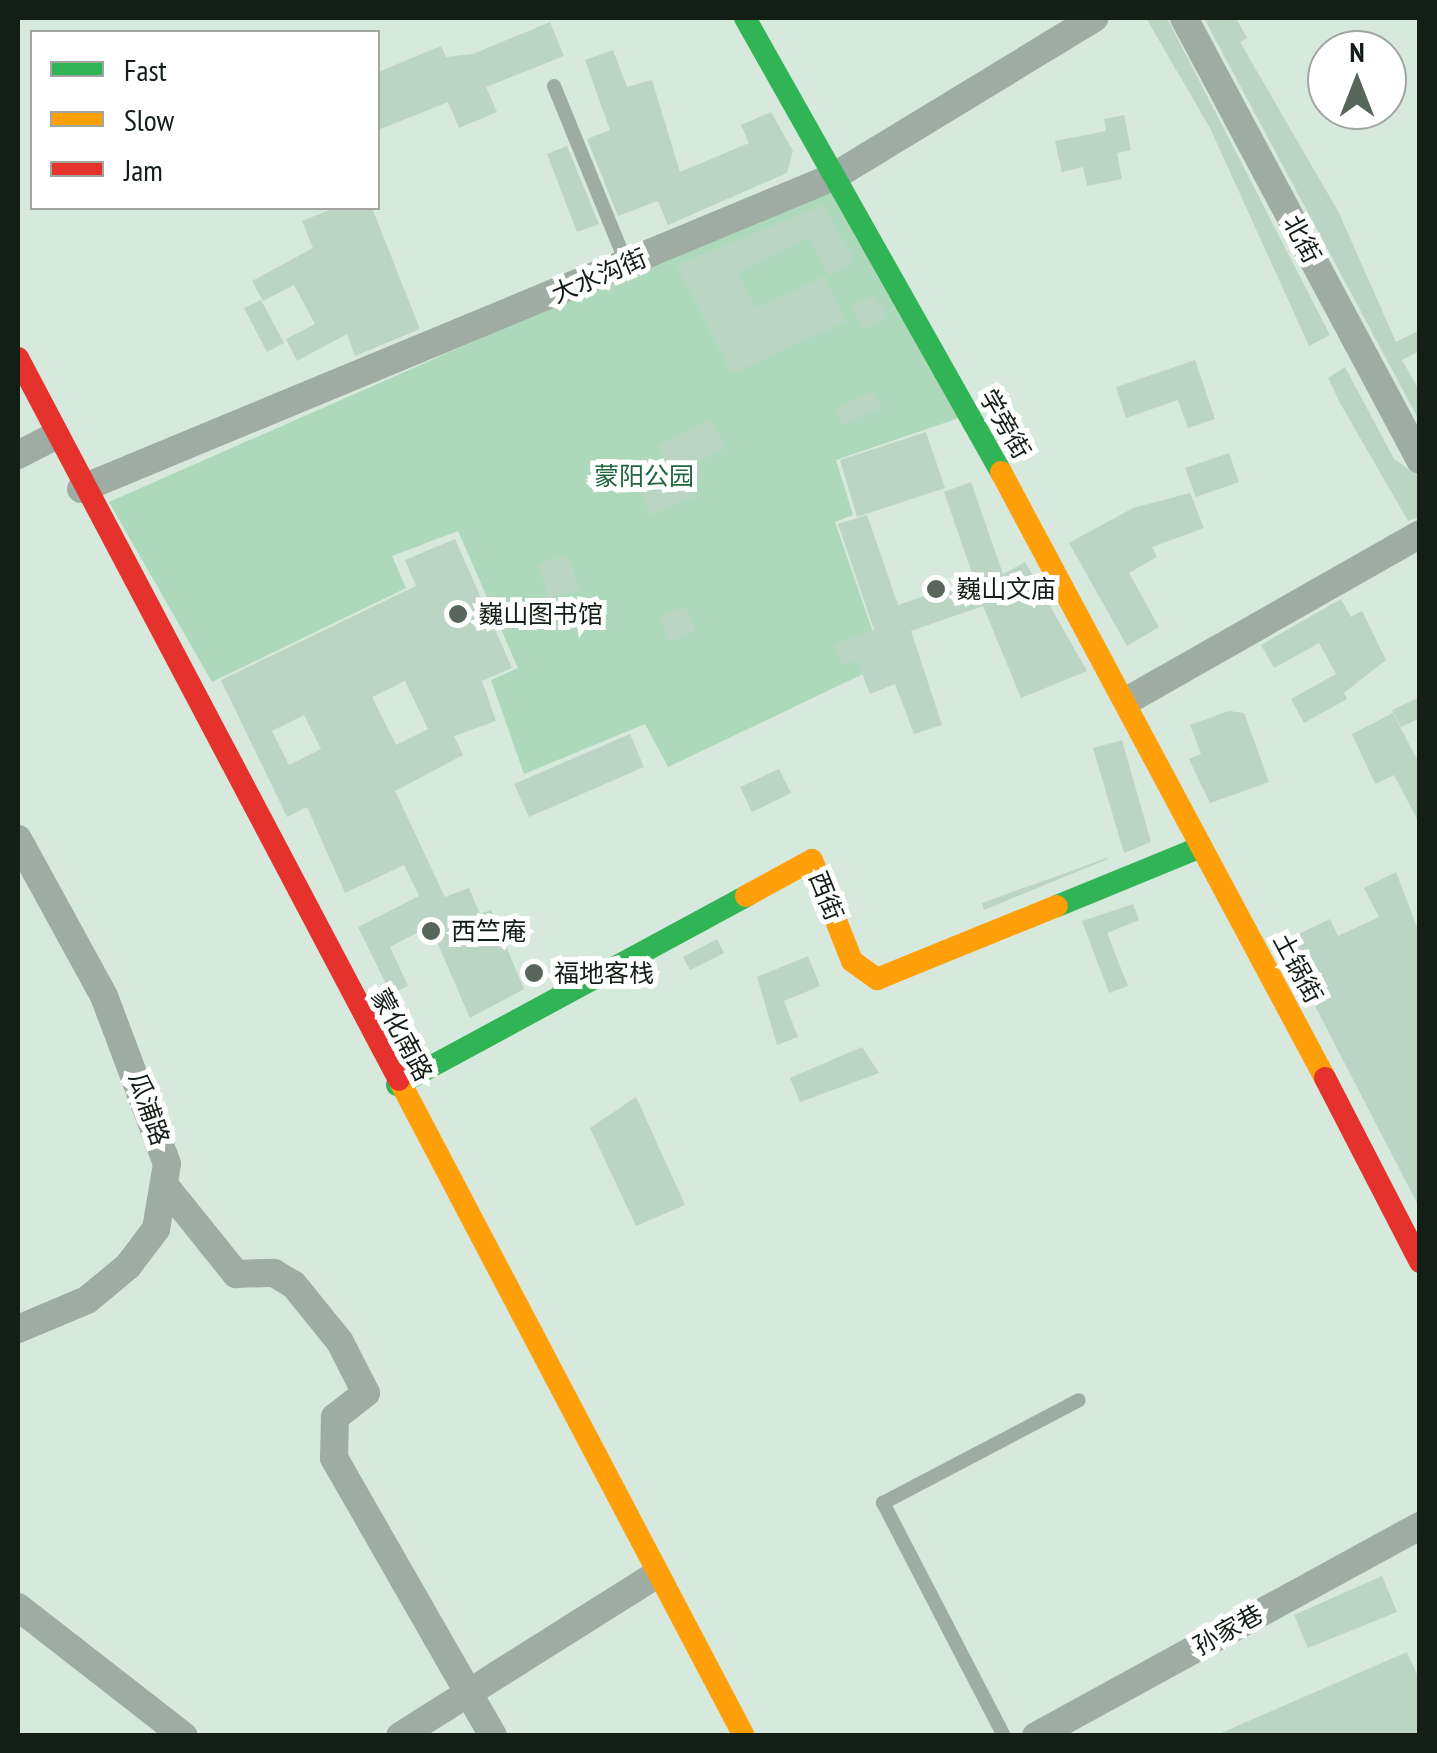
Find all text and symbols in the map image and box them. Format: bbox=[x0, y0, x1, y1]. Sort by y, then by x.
legend bbox=[30, 30, 380, 210]
north arrow bbox=[1307, 30, 1407, 130]
text: N bbox=[1349, 33, 1365, 70]
text: Fast bbox=[124, 50, 167, 89]
text: Slow bbox=[124, 100, 174, 139]
text: Jam bbox=[124, 150, 163, 189]
street label: 北街 bbox=[1277, 210, 1327, 268]
street label: 大水沟街 bbox=[547, 243, 651, 309]
street label: 学旁街 bbox=[973, 384, 1037, 464]
park label: 蒙阳公园 bbox=[594, 461, 694, 491]
place label: 巍山文庙 bbox=[956, 574, 1056, 604]
marker: 巍山文庙 bbox=[925, 578, 947, 600]
place label: 巍山图书馆 bbox=[478, 599, 603, 629]
marker: 巍山图书馆 bbox=[447, 603, 469, 625]
street label: 西街 bbox=[803, 867, 849, 925]
place label: 西竺庵 bbox=[451, 916, 526, 946]
marker: 西竺庵 bbox=[420, 920, 442, 942]
street label: 土锅街 bbox=[1267, 928, 1329, 1008]
place label: 福地客栈 bbox=[554, 958, 654, 988]
marker: 福地客栈 bbox=[523, 962, 545, 984]
street label: 蒙化南路 bbox=[365, 984, 439, 1086]
street label: 瓜浦路 bbox=[123, 1069, 175, 1149]
street label: 孙家巷 bbox=[1188, 1599, 1268, 1661]

